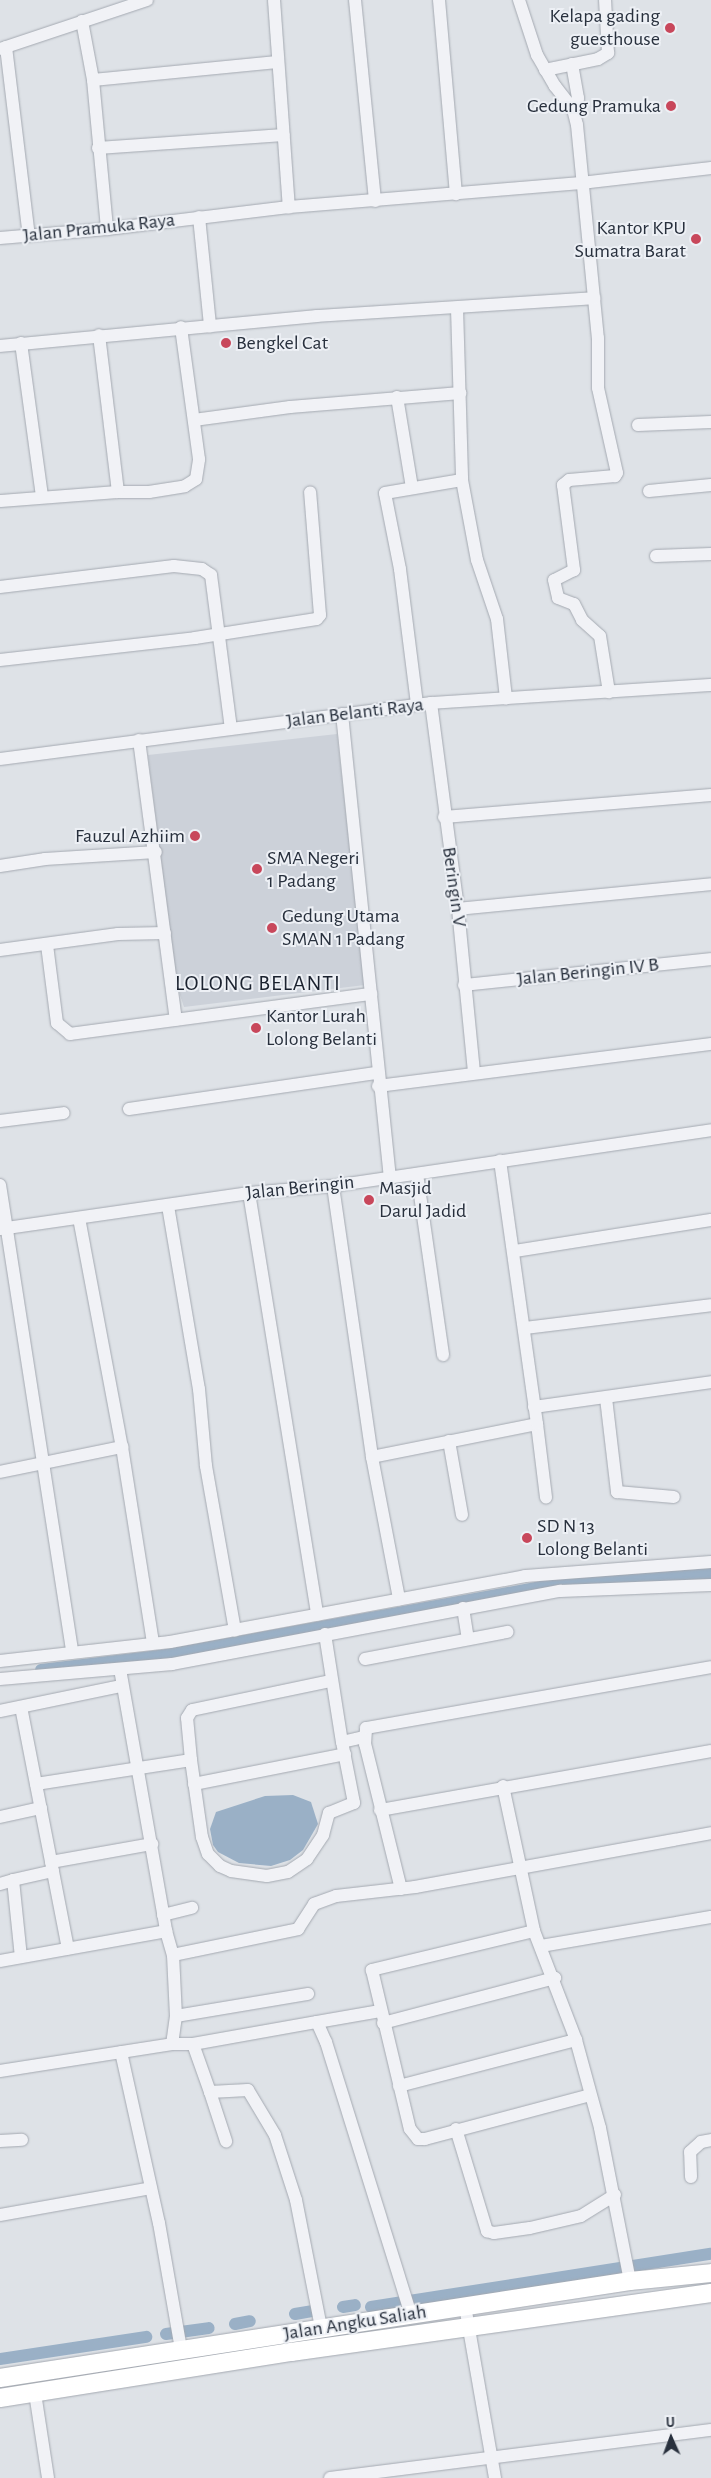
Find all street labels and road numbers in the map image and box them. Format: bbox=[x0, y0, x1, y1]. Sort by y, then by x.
street label: Jalan Pramuka Raya bbox=[22, 208, 176, 248]
street label: Jalan Belanti Raya bbox=[285, 693, 425, 733]
street label: Beringin V bbox=[436, 845, 472, 929]
street label: Jalan Beringin IV B bbox=[516, 953, 660, 991]
street label: Jalan Beringin bbox=[245, 1170, 355, 1206]
street label: Jalan Angku Saliah bbox=[282, 2300, 428, 2346]

